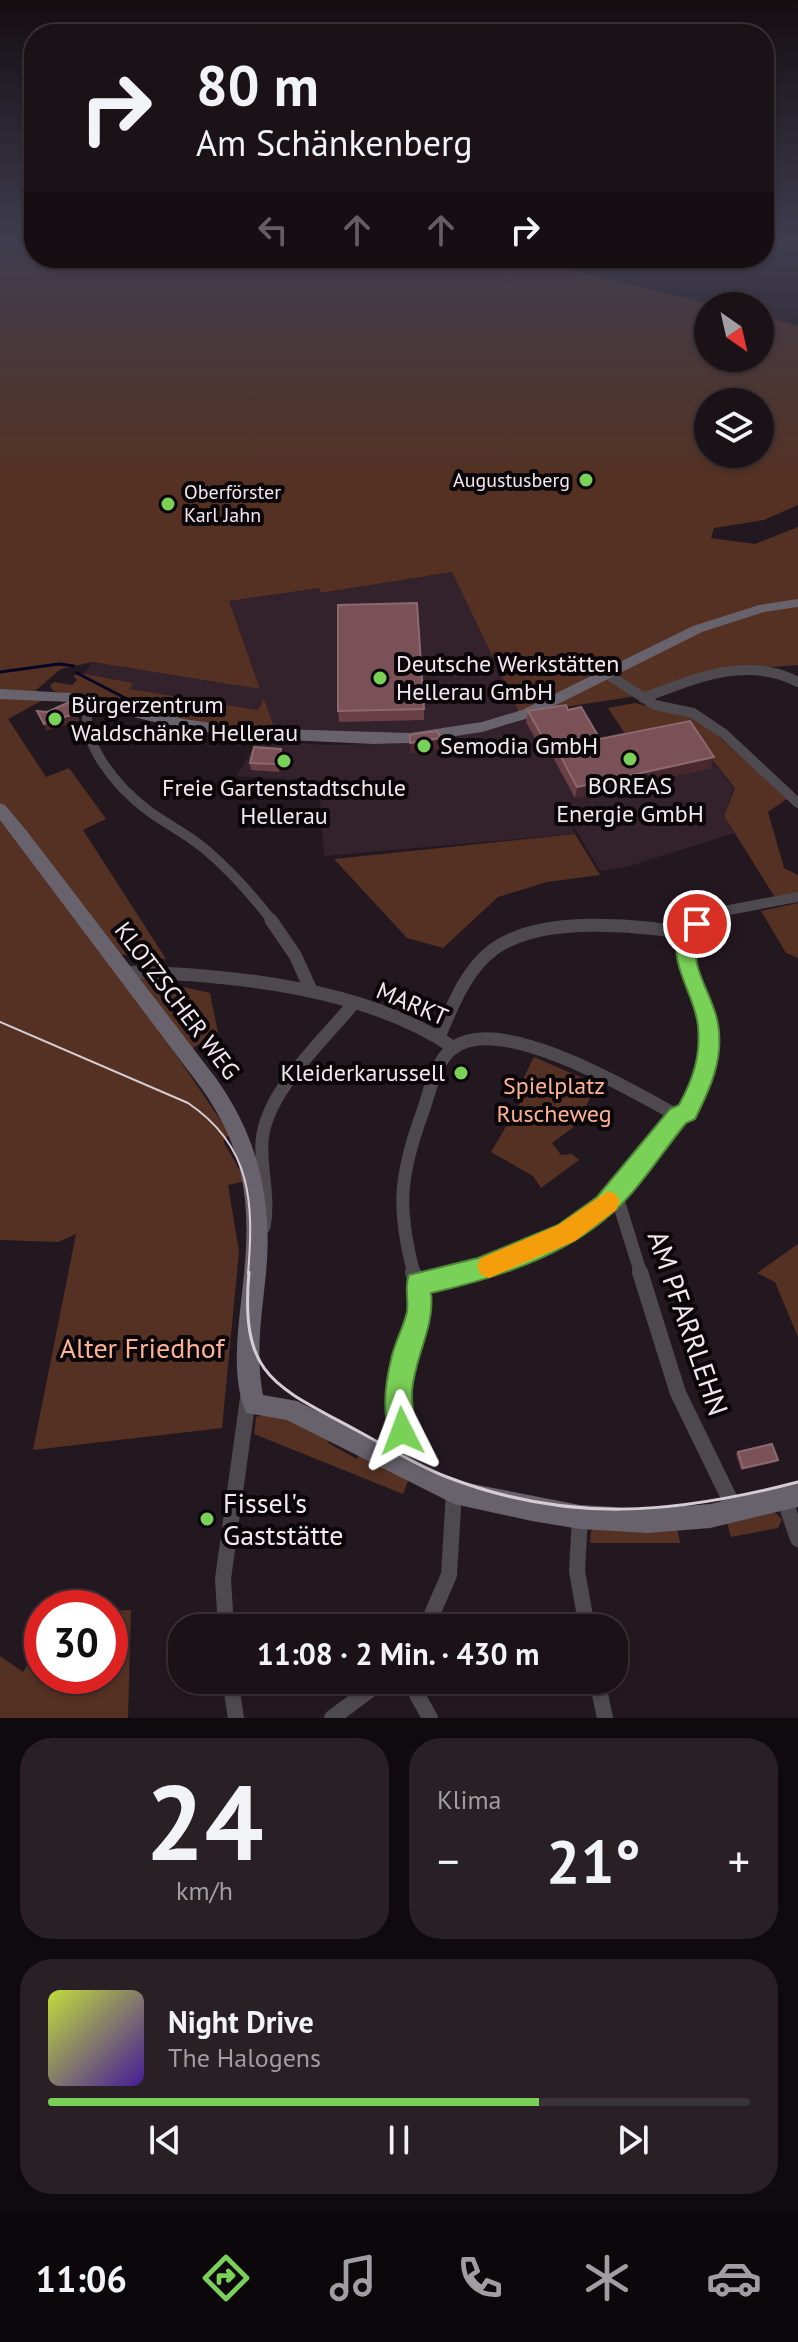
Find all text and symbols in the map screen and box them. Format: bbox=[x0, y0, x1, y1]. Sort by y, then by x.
text: 80 m bbox=[196, 49, 319, 121]
icon: right bbox=[64, 56, 168, 160]
text: Am Schänkenberg bbox=[196, 119, 473, 166]
icon: left bbox=[251, 208, 295, 252]
icon: ahead bbox=[335, 208, 379, 252]
icon: ahead bbox=[419, 208, 463, 252]
icon: right bbox=[503, 208, 547, 252]
north arrow bbox=[694, 292, 774, 372]
map controls bbox=[694, 292, 774, 468]
button: layers bbox=[694, 388, 774, 468]
place label: Augustusberg bbox=[453, 467, 570, 493]
marker: Augustusberg bbox=[577, 471, 595, 489]
place label: Oberförster Karl Jahn bbox=[184, 479, 281, 528]
marker: Oberförster Karl Jahn bbox=[159, 495, 177, 513]
place label: Deutsche Werkstätten Hellerau GmbH bbox=[396, 648, 619, 707]
marker: Deutsche Werkstätten Hellerau GmbH bbox=[371, 669, 389, 687]
place label: Bürgerzentrum Waldschänke Hellerau bbox=[71, 689, 298, 748]
marker: Bürgerzentrum Waldschänke Hellerau bbox=[46, 710, 64, 728]
place label: Semodia GmbH bbox=[440, 730, 598, 761]
marker: Semodia GmbH bbox=[415, 737, 433, 755]
marker: BOREAS Energie GmbH bbox=[621, 750, 639, 768]
marker: Freie Gartenstadtschule Hellerau bbox=[275, 752, 293, 770]
place label: BOREAS Energie GmbH bbox=[556, 770, 704, 829]
place label: Freie Gartenstadtschule Hellerau bbox=[162, 772, 406, 831]
pin bbox=[663, 890, 731, 958]
icon: arrive bbox=[675, 902, 719, 946]
street label: KLOTZSCHER WEG bbox=[108, 916, 247, 1086]
street label: MARKT bbox=[372, 975, 453, 1032]
place label: Kleiderkarussell bbox=[281, 1057, 445, 1088]
marker: Kleiderkarussell bbox=[452, 1064, 470, 1082]
park label: Spielplatz Ruscheweg bbox=[496, 1070, 612, 1129]
street label: AM PFARRLEHN bbox=[640, 1226, 737, 1420]
park label: Alter Friedhof bbox=[60, 1329, 225, 1366]
position arrow bbox=[360, 1389, 444, 1473]
place label: Fissel's Gaststätte bbox=[223, 1484, 343, 1553]
marker: Fissel's Gaststätte bbox=[198, 1510, 216, 1528]
speed limit sign: 30 bbox=[24, 1590, 128, 1694]
text: 11:08 · 2 Min. · 430 m bbox=[257, 1634, 539, 1673]
text: 24 bbox=[146, 1754, 263, 1889]
text: Klima bbox=[437, 1783, 501, 1816]
text: 21° bbox=[546, 1822, 641, 1900]
text: − bbox=[437, 1832, 459, 1889]
text: + bbox=[728, 1832, 750, 1889]
text: km/h bbox=[176, 1874, 233, 1907]
text: Night Drive bbox=[168, 2002, 314, 2041]
text: The Halogens bbox=[168, 2041, 321, 2074]
icon: previous bbox=[143, 2118, 187, 2162]
icon: pause bbox=[377, 2118, 421, 2162]
icon: next bbox=[611, 2118, 655, 2162]
icon: directions bbox=[198, 2250, 254, 2306]
icon: music bbox=[325, 2250, 381, 2306]
icon: phone bbox=[452, 2250, 508, 2306]
icon: climate bbox=[579, 2250, 635, 2306]
icon: car bbox=[706, 2250, 762, 2306]
text: 11:06 bbox=[36, 2255, 127, 2302]

